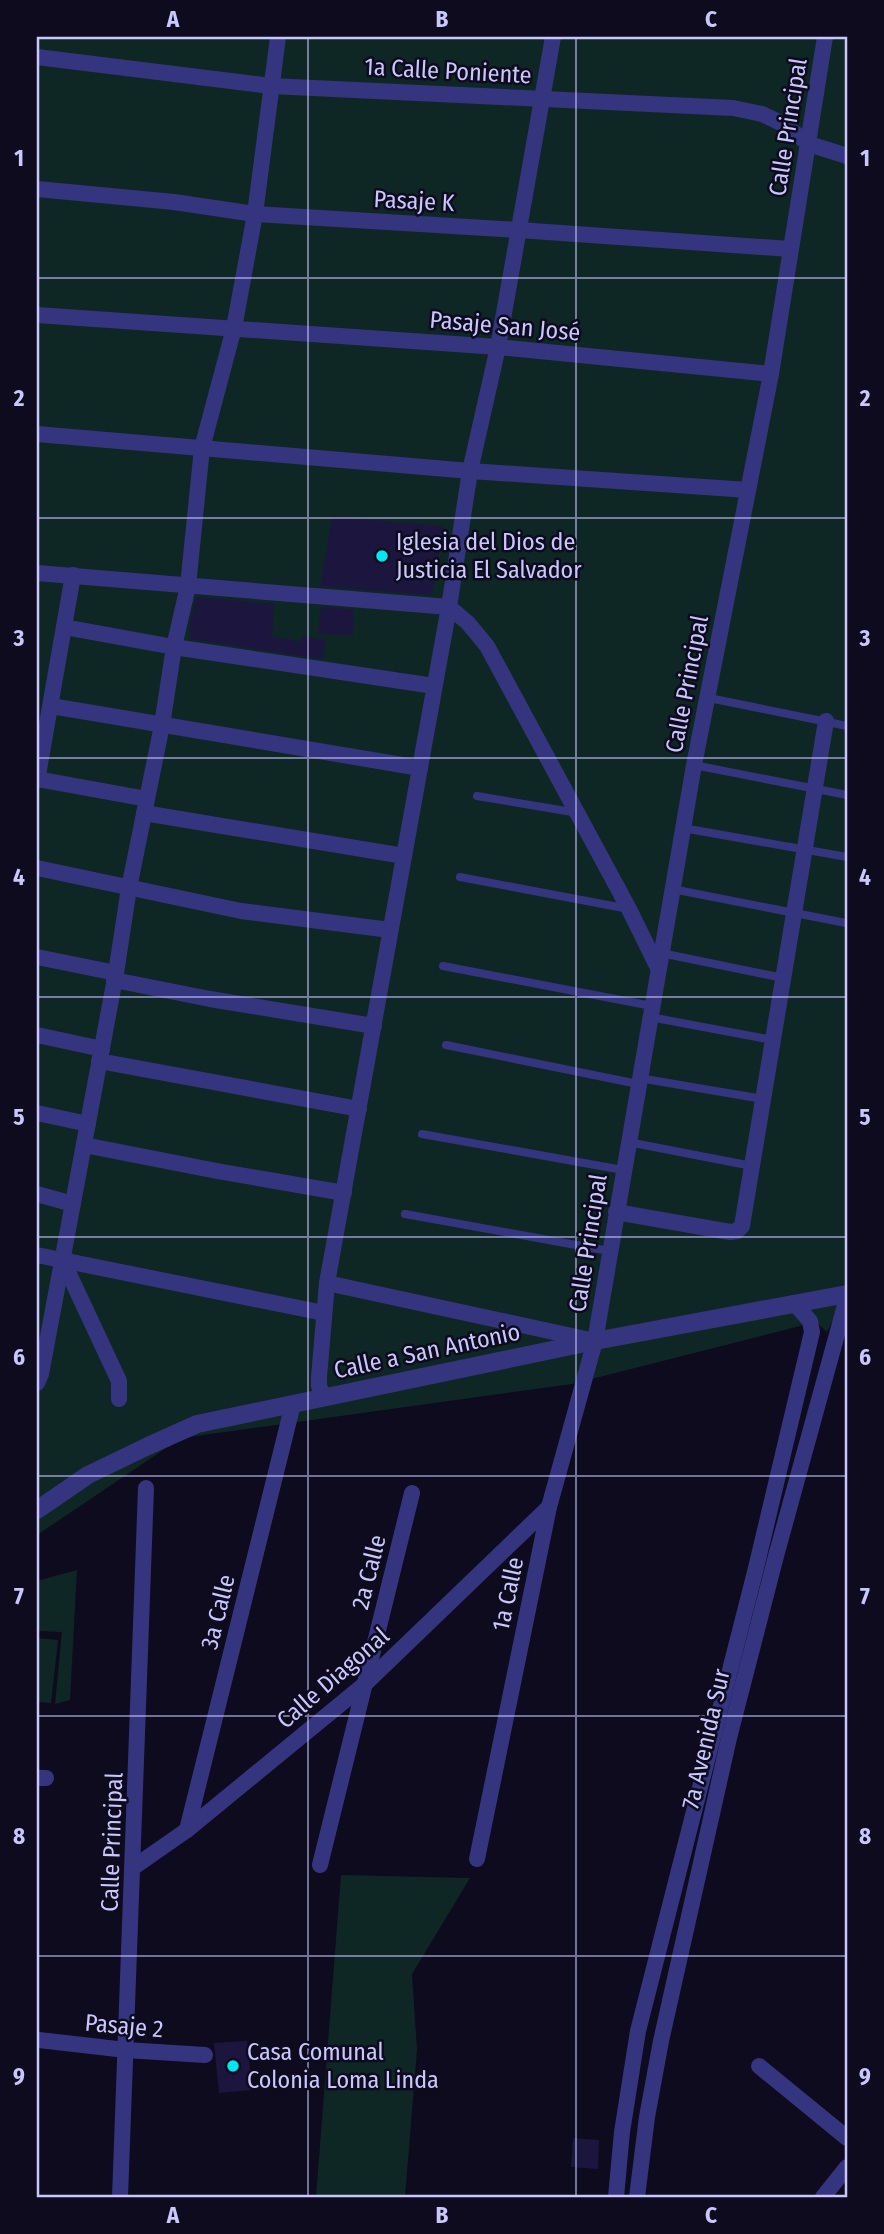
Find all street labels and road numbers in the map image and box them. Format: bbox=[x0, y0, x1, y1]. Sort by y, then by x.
street label: 1a Calle Poniente bbox=[364, 53, 532, 89]
street label: Calle Principal bbox=[763, 56, 813, 198]
street label: Pasaje K bbox=[373, 185, 455, 217]
street label: Pasaje San José bbox=[428, 305, 582, 347]
street label: Calle Principal bbox=[660, 613, 714, 755]
street label: Calle Principal bbox=[563, 1172, 613, 1314]
street label: Calle a San Antonio bbox=[331, 1318, 523, 1384]
street label: 2a Calle bbox=[346, 1532, 392, 1612]
street label: 1a Calle bbox=[487, 1555, 529, 1633]
street label: 3a Calle bbox=[195, 1572, 241, 1652]
street label: Calle Diagonal bbox=[271, 1622, 395, 1734]
street label: 7a Avenida Sur bbox=[676, 1665, 736, 1812]
street label: Calle Principal bbox=[96, 1772, 128, 1912]
street label: Pasaje 2 bbox=[84, 2009, 164, 2043]

